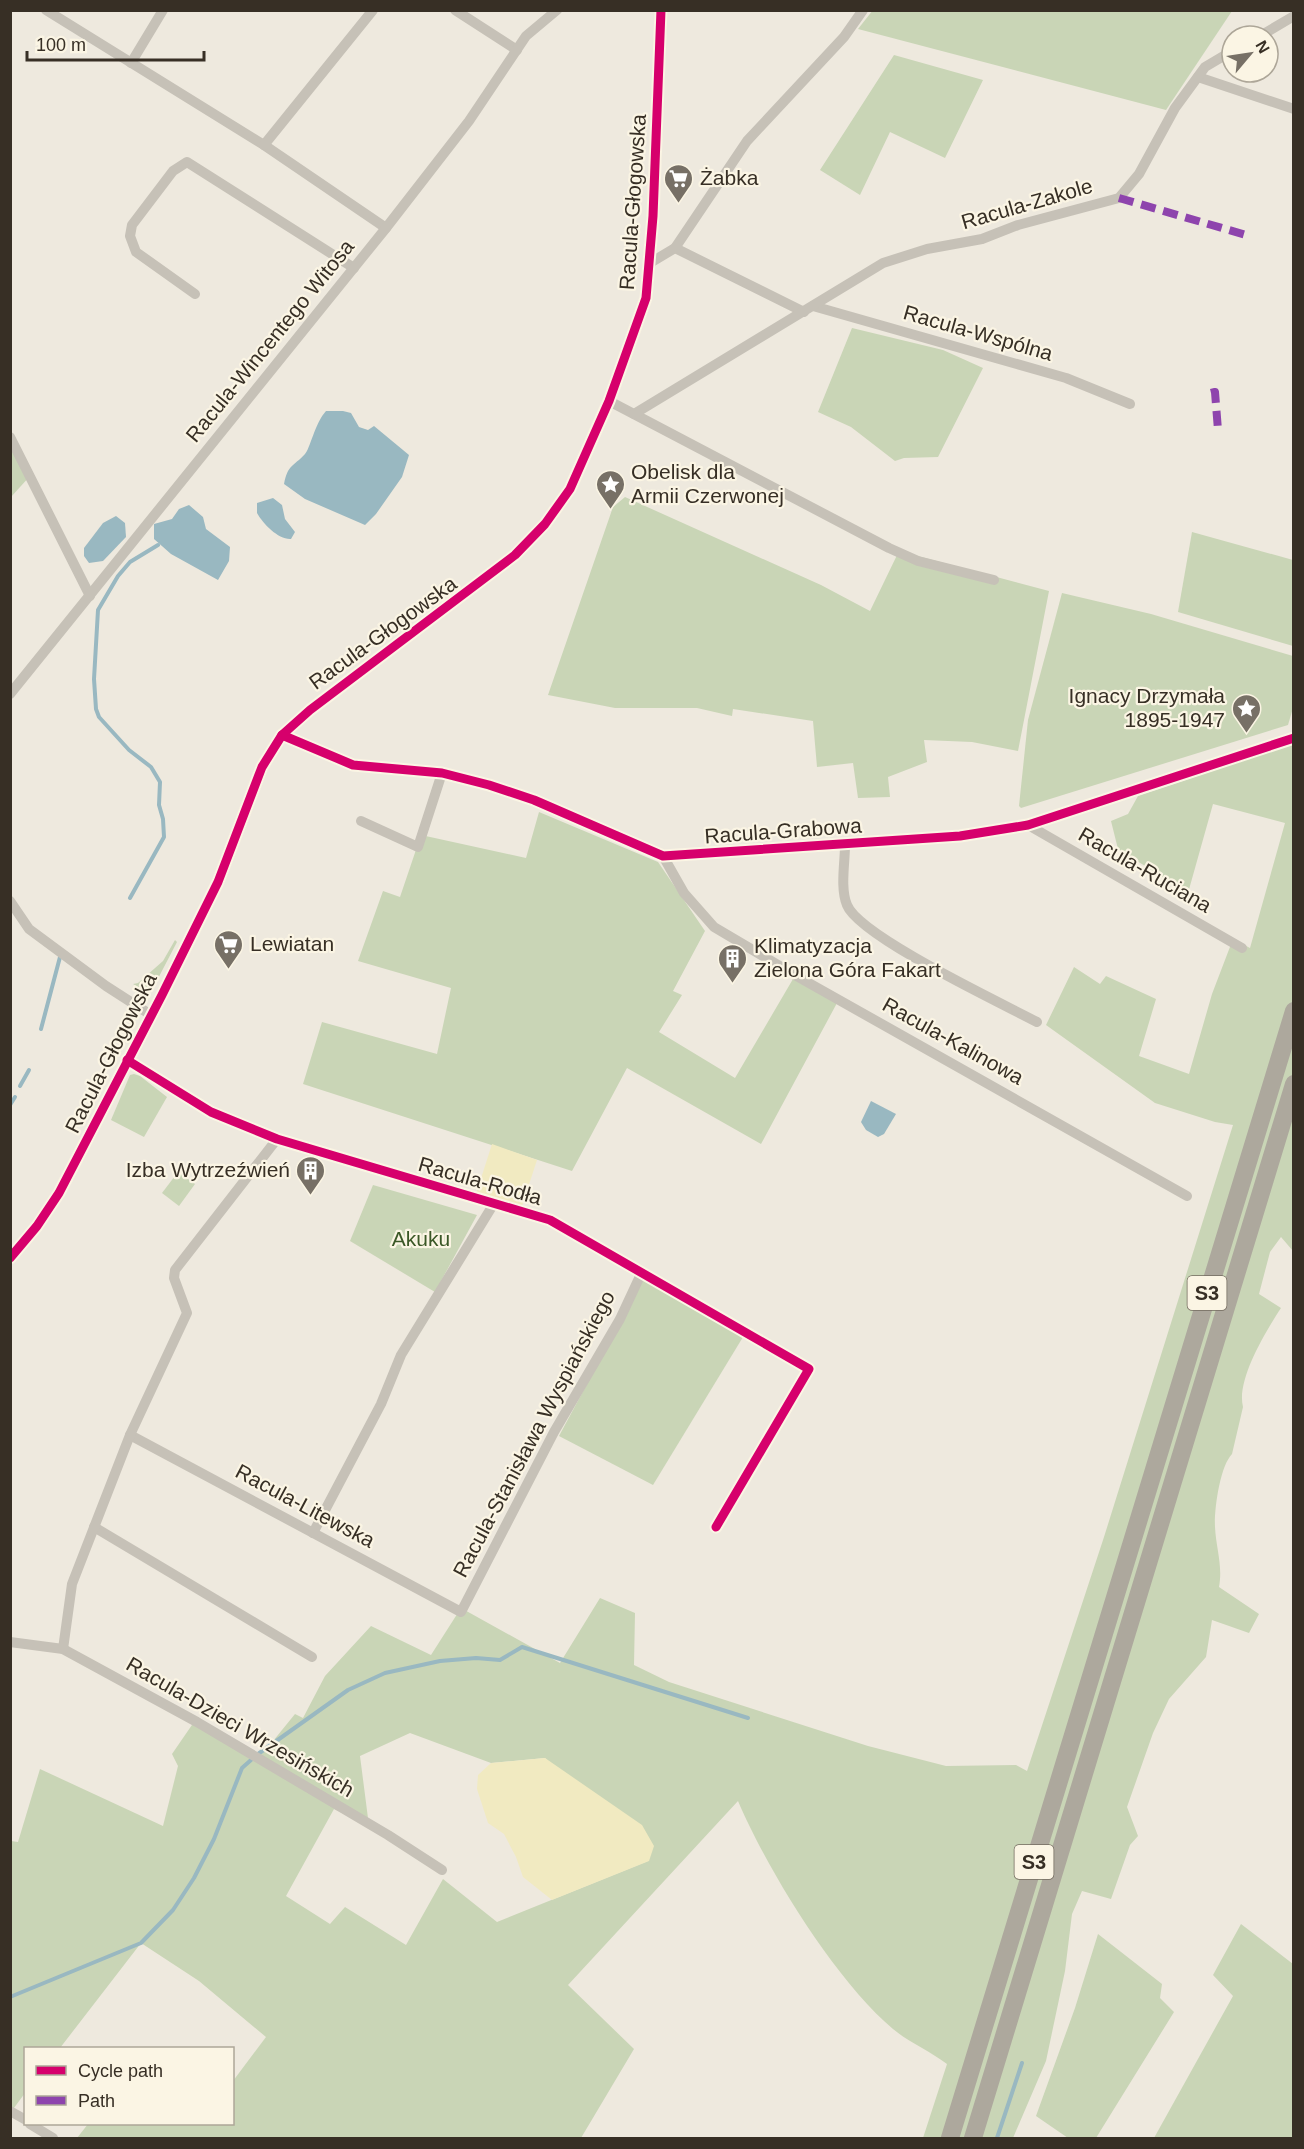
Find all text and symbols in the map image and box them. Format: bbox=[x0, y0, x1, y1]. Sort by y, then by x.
scale bar bbox=[27, 24, 204, 62]
north arrow bbox=[1220, 24, 1280, 84]
text: 100 m bbox=[36, 35, 86, 55]
text: N bbox=[1252, 38, 1273, 56]
street label: Racula-Głogowska bbox=[615, 113, 650, 291]
supermarket icon: Żabka bbox=[663, 162, 695, 204]
place label: Żabka bbox=[700, 166, 759, 189]
street label: Racula-Zakole bbox=[959, 174, 1095, 233]
street label: Racula-Wincentego Witosa bbox=[181, 235, 358, 446]
street label: Racula-Wspólna bbox=[901, 300, 1056, 365]
place label: Obelisk dla Armii Czerwonej bbox=[631, 460, 784, 507]
place icon: Obelisk dla Armii Czerwonej bbox=[594, 468, 626, 510]
street label: Racula-Głogowska bbox=[305, 571, 461, 694]
place label: Ignacy Drzymała 1895-1947 bbox=[1069, 684, 1225, 731]
place icon: Ignacy Drzymała 1895-1947 bbox=[1230, 692, 1262, 734]
street label: Racula-Grabowa bbox=[704, 814, 863, 847]
street label: Racula-Ruciana bbox=[1075, 822, 1216, 917]
supermarket icon: Lewiatan bbox=[213, 928, 245, 970]
place label: Lewiatan bbox=[250, 932, 334, 955]
place label: Klimatyzacja Zielona Góra Fakart bbox=[754, 934, 941, 981]
building icon: Klimatyzacja Zielona Góra Fakart bbox=[717, 942, 749, 984]
street label: Racula-Głogowska bbox=[60, 969, 161, 1137]
street label: Racula-Kalinowa bbox=[879, 992, 1028, 1089]
street label: Racula-Rodła bbox=[416, 1152, 545, 1209]
building icon: Izba Wytrzeźwień bbox=[295, 1154, 327, 1196]
place label: Izba Wytrzeźwień bbox=[126, 1158, 290, 1181]
park label: Akuku bbox=[392, 1227, 450, 1250]
road number: S3 bbox=[1188, 1276, 1226, 1310]
street label: Racula-Stanisława Wyspiańskiego bbox=[448, 1287, 619, 1581]
street label: Racula-Litewska bbox=[232, 1459, 379, 1552]
street label: Racula-Dzieci Wrzesińskich bbox=[122, 1652, 358, 1801]
road number: S3 bbox=[1014, 1845, 1054, 1879]
legend bbox=[24, 2047, 234, 2125]
text: Cycle path bbox=[78, 2061, 163, 2081]
text: Path bbox=[78, 2091, 115, 2111]

